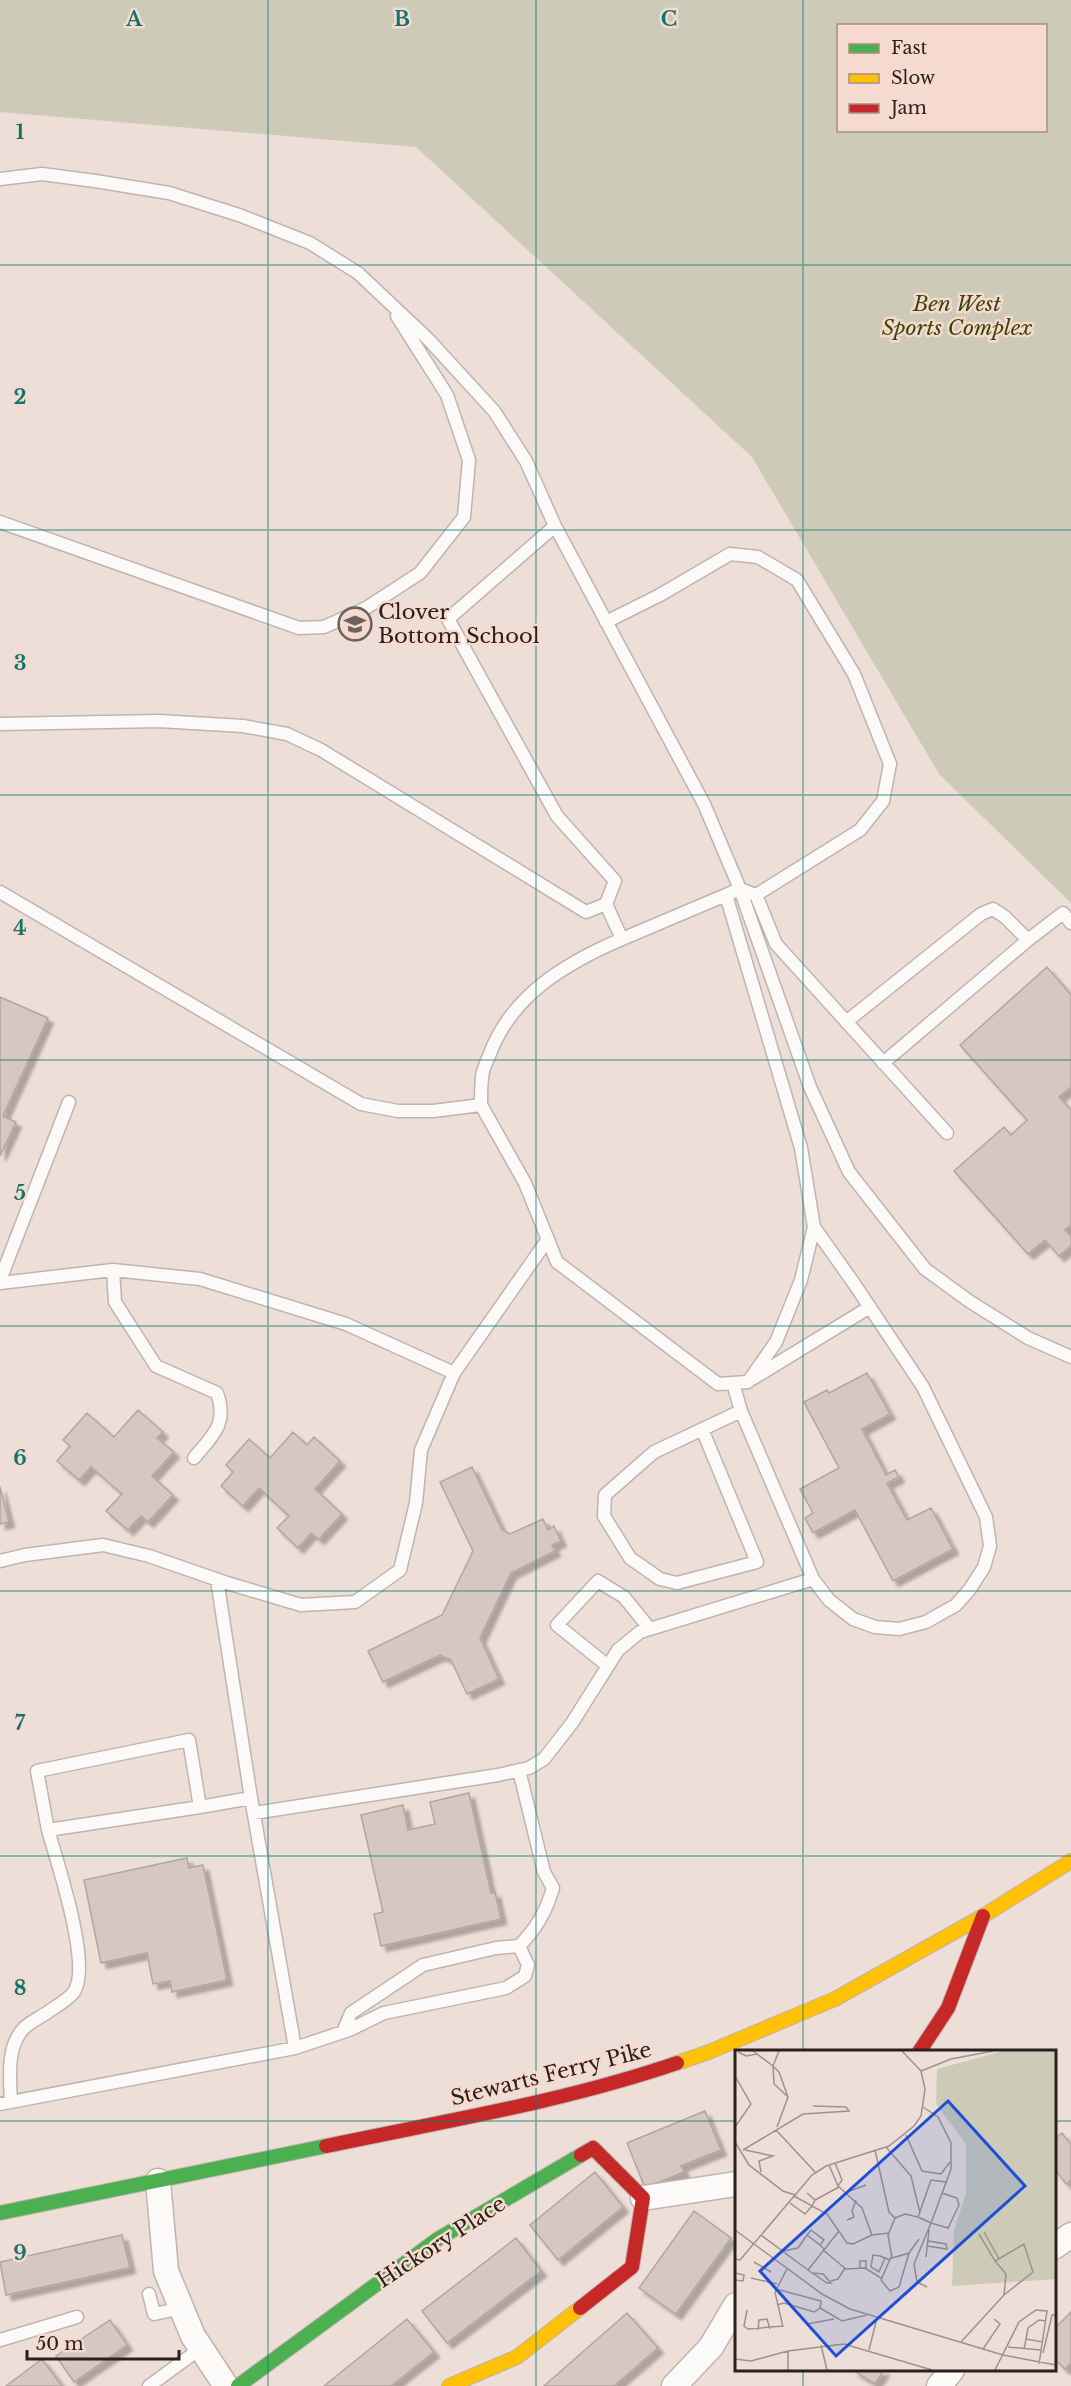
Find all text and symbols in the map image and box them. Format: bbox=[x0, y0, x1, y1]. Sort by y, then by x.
text: A bbox=[125, 7, 143, 31]
text: B bbox=[394, 7, 410, 31]
text: C bbox=[661, 7, 677, 31]
legend bbox=[837, 24, 1047, 132]
text: Fast bbox=[891, 37, 928, 59]
text: Slow bbox=[891, 67, 936, 89]
text: Jam bbox=[889, 97, 927, 119]
text: 1 bbox=[16, 120, 25, 144]
park label: Ben West Sports Complex bbox=[882, 291, 1032, 341]
text: 2 bbox=[13, 385, 27, 409]
place label: Clover Bottom School bbox=[378, 599, 540, 649]
school or university icon: Clover Bottom School bbox=[337, 606, 373, 642]
text: 3 bbox=[14, 651, 26, 675]
text: 4 bbox=[13, 916, 27, 940]
text: 5 bbox=[14, 1181, 26, 1205]
text: 6 bbox=[13, 1446, 27, 1470]
text: 7 bbox=[15, 1711, 26, 1735]
text: 8 bbox=[14, 1976, 26, 2000]
street label: Stewarts Ferry Pike bbox=[448, 2036, 654, 2112]
inset map bbox=[735, 2050, 1056, 2371]
street label: Hickory Place bbox=[372, 2191, 510, 2293]
text: 9 bbox=[13, 2241, 27, 2265]
scale bar bbox=[27, 2323, 178, 2361]
text: 50 m bbox=[36, 2333, 84, 2355]

